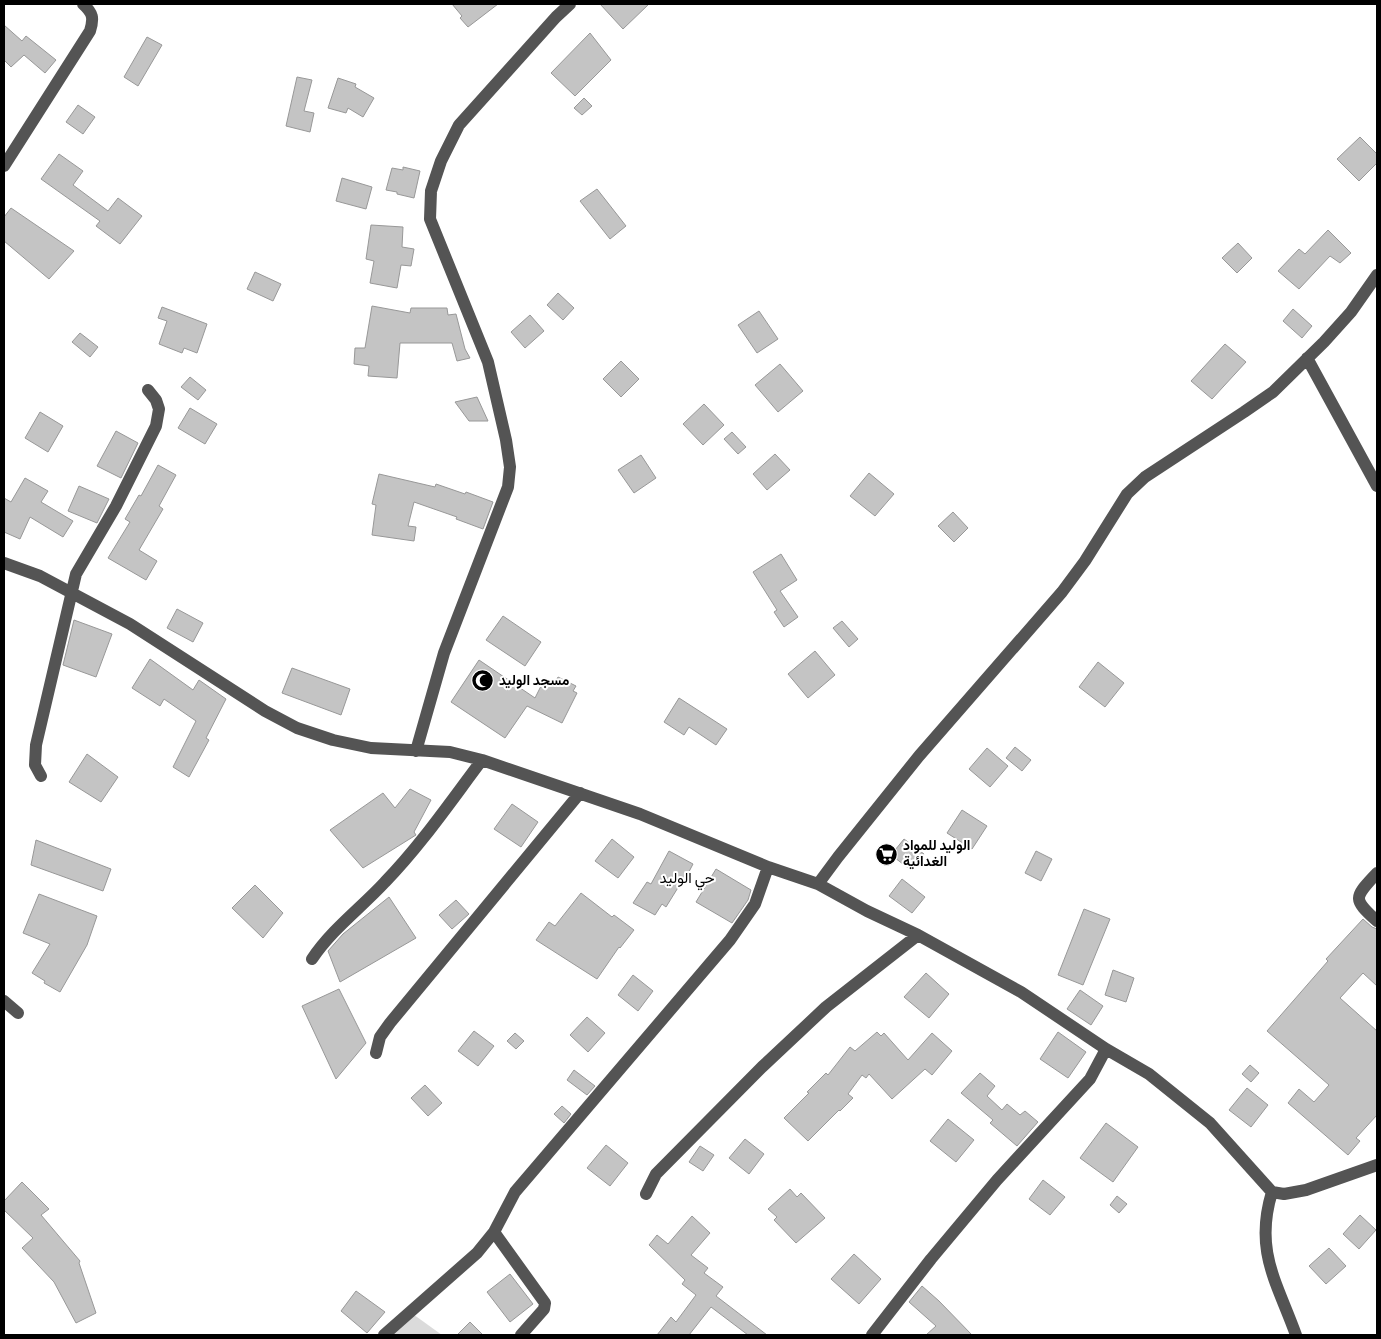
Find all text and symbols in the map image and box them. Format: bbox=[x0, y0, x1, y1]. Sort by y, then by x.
mosque icon: مسجد الوليد bbox=[471, 669, 495, 693]
place label: مسجد الوليد bbox=[499, 671, 570, 691]
place label: الوليد للمواد الغدائية bbox=[903, 836, 970, 872]
supermarket icon: الوليد للمواد الغدائية bbox=[875, 842, 899, 866]
district label: حي الوليد bbox=[660, 868, 715, 891]

